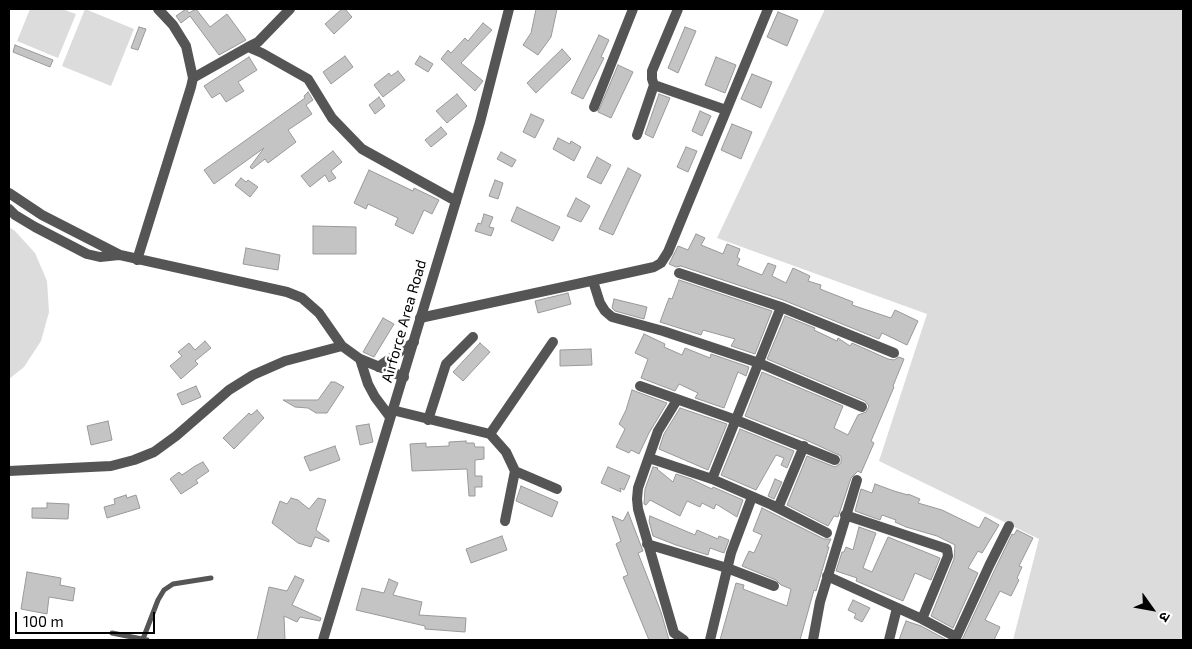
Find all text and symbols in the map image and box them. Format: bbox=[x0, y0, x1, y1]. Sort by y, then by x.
street label: Airforce Area Road bbox=[378, 258, 430, 384]
north arrow bbox=[1127, 584, 1177, 634]
scale bar bbox=[18, 602, 158, 634]
text: उ bbox=[1156, 609, 1175, 625]
text: 100 m bbox=[23, 612, 64, 630]

